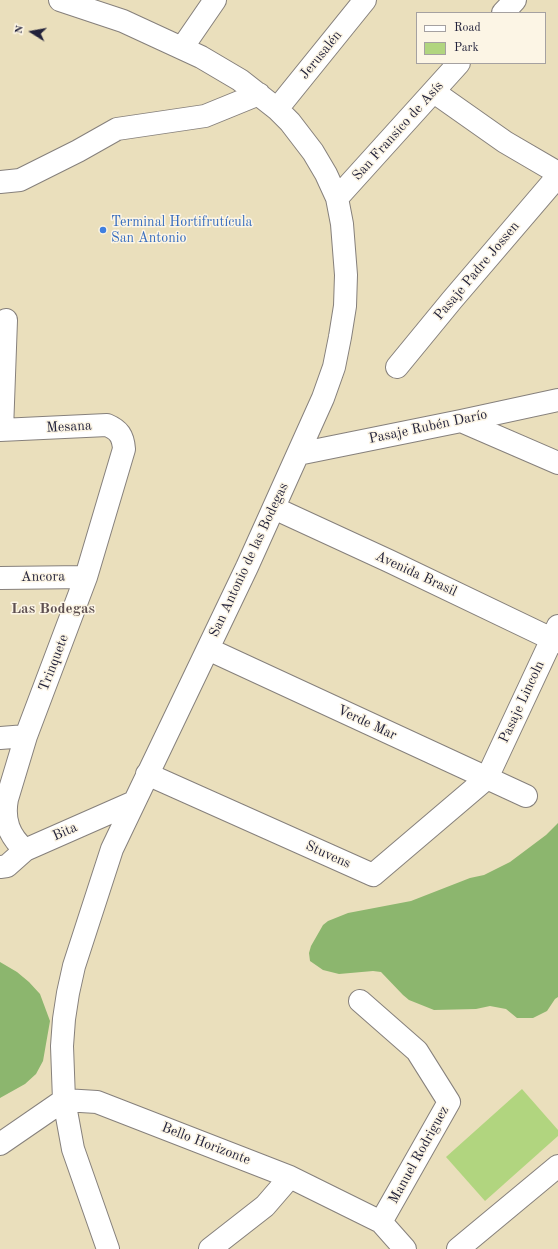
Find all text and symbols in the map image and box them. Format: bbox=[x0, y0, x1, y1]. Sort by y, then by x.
north arrow bbox=[12, 12, 52, 52]
legend bbox=[416, 12, 546, 64]
text: Road bbox=[454, 22, 481, 34]
text: N bbox=[14, 24, 26, 35]
street label: Jerusalén bbox=[296, 27, 346, 83]
text: Park bbox=[454, 42, 479, 54]
street label: San Fransico de Asís bbox=[349, 78, 447, 184]
place label: Terminal Hortifrutícula San Antonio bbox=[111, 214, 252, 246]
street label: Pasaje Padre Jossen bbox=[431, 218, 523, 324]
marker: Terminal Hortifrutícula San Antonio bbox=[98, 225, 108, 235]
street label: Pasaje Rubén Darío bbox=[367, 406, 489, 448]
street label: Mesana bbox=[46, 417, 92, 437]
street label: San Antonio de las Bodegas bbox=[206, 480, 292, 640]
street label: Avenida Brasil bbox=[372, 548, 460, 600]
street label: Ancora bbox=[21, 568, 65, 586]
district label: Las Bodegas bbox=[11, 600, 95, 618]
street label: Trinquete bbox=[36, 632, 72, 694]
street label: Pasaje Lincoln bbox=[496, 658, 548, 746]
street label: Verde Mar bbox=[335, 702, 399, 744]
street label: Bita bbox=[50, 819, 80, 845]
street label: Stuvens bbox=[303, 838, 353, 872]
street label: Manuel Rodriguez bbox=[385, 1103, 453, 1207]
street label: Bello Horizonte bbox=[159, 1119, 253, 1169]

